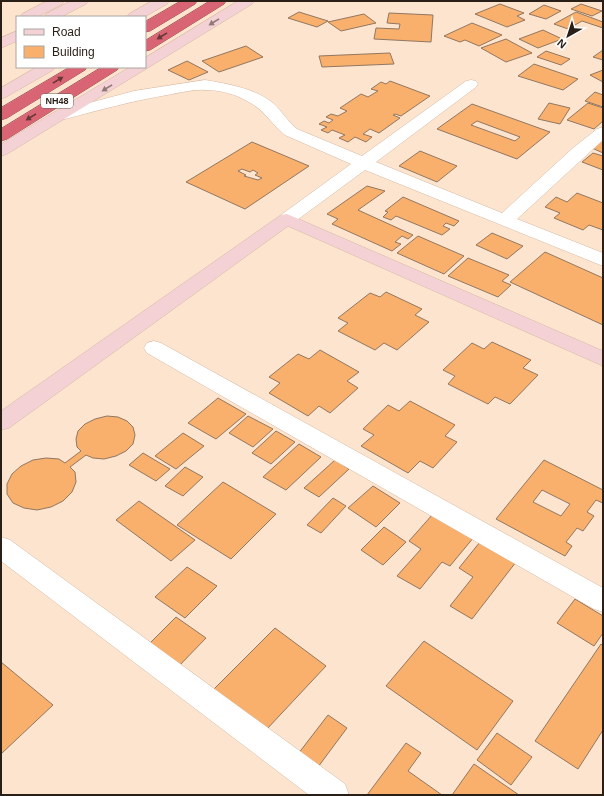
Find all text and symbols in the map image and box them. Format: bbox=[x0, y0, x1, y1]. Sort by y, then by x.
legend bbox=[16, 16, 146, 68]
north arrow bbox=[548, 16, 588, 56]
one-way arrow bbox=[208, 18, 220, 25]
text: Road bbox=[52, 25, 81, 39]
one-way arrow bbox=[156, 33, 168, 40]
text: N bbox=[555, 37, 569, 51]
text: Building bbox=[52, 45, 95, 59]
one-way arrow bbox=[52, 77, 64, 84]
one-way arrow bbox=[101, 84, 113, 91]
road number: NH48 bbox=[41, 94, 73, 108]
one-way arrow bbox=[26, 113, 37, 121]

